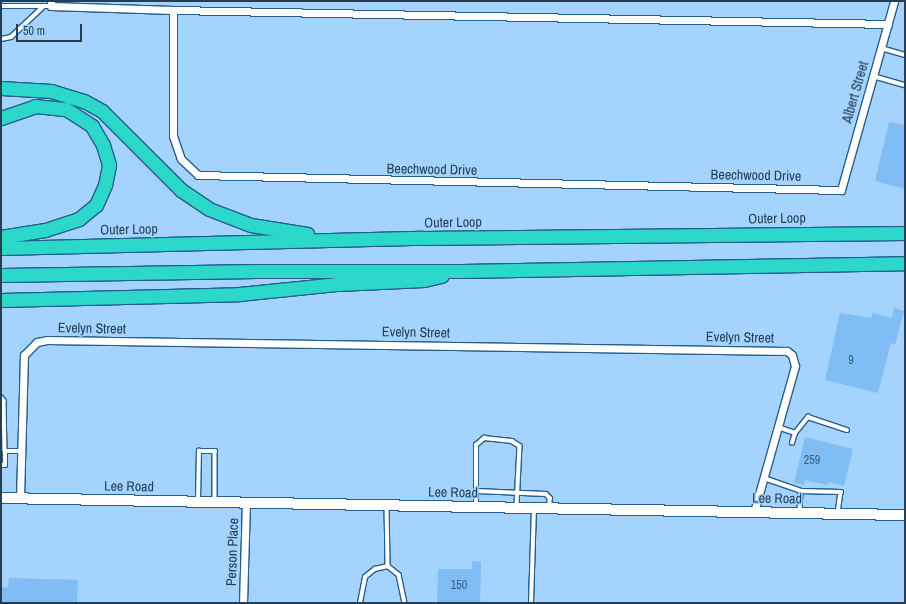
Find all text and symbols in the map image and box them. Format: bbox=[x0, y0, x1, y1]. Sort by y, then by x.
scale bar bbox=[18, 16, 84, 42]
text: 50 m bbox=[23, 23, 45, 39]
street label: Albert Street bbox=[838, 59, 872, 125]
street label: Beechwood Drive bbox=[387, 160, 477, 178]
street label: Beechwood Drive bbox=[711, 166, 801, 184]
street label: Outer Loop bbox=[748, 209, 806, 227]
street label: Outer Loop bbox=[424, 213, 482, 231]
street label: Outer Loop bbox=[100, 220, 158, 238]
street label: Evelyn Street bbox=[58, 319, 126, 337]
street label: Evelyn Street bbox=[382, 323, 450, 341]
street label: Evelyn Street bbox=[706, 328, 774, 346]
house number: 9 bbox=[848, 354, 854, 368]
house number: 259 bbox=[804, 454, 820, 468]
street label: Lee Road bbox=[104, 477, 154, 495]
street label: Lee Road bbox=[428, 483, 478, 501]
street label: Lee Road bbox=[752, 489, 802, 507]
street label: Person Place bbox=[222, 518, 242, 586]
house number: 150 bbox=[451, 579, 467, 593]

